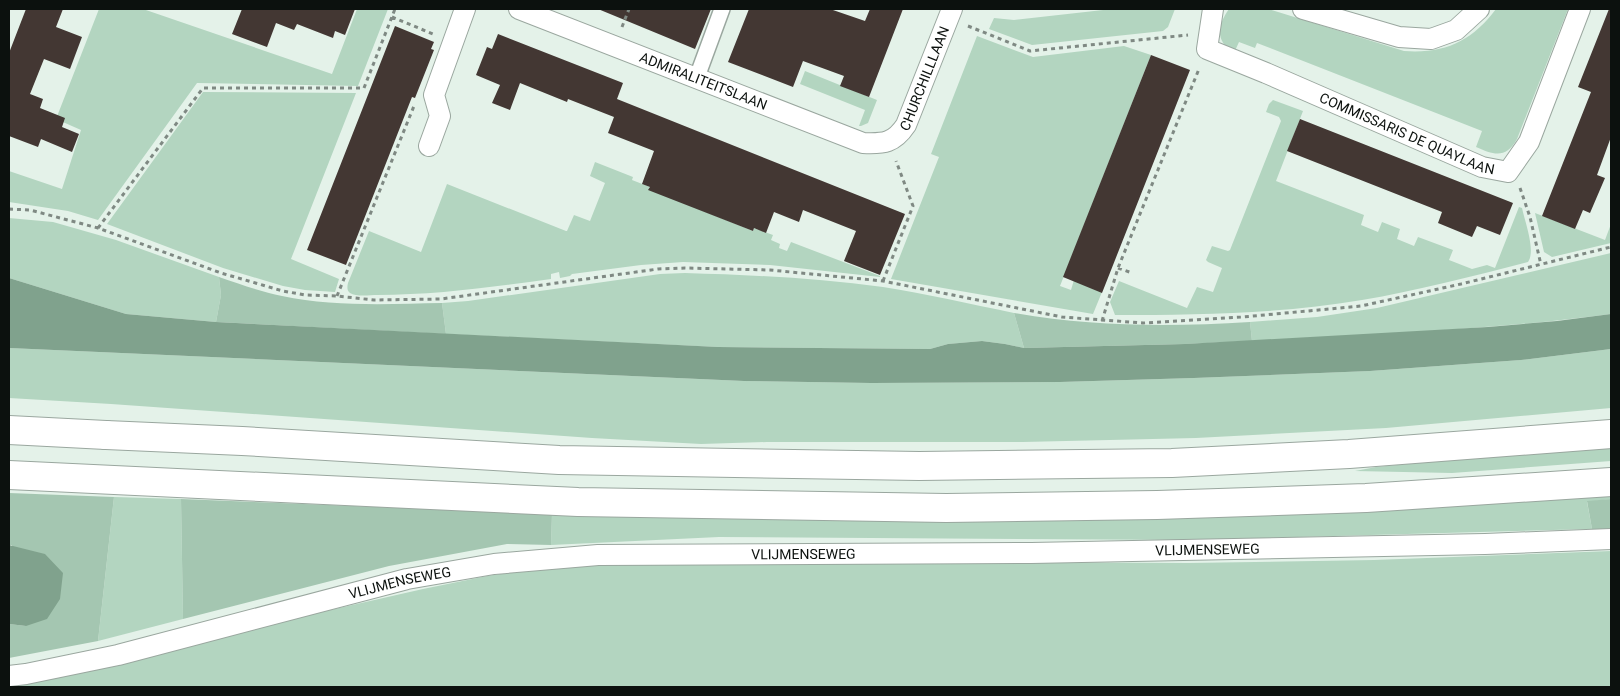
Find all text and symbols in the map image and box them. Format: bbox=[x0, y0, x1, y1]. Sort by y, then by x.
street label: CHURCHILLLAAN bbox=[896, 24, 952, 134]
street label: ADMIRALITEITSLAAN bbox=[637, 49, 770, 113]
street label: COMMISSARIS DE QUAYLAAN bbox=[1317, 89, 1496, 177]
street label: VLIJMENSEWEG bbox=[1155, 540, 1260, 559]
street label: VLIJMENSEWEG bbox=[751, 546, 856, 562]
street label: VLIJMENSEWEG bbox=[347, 564, 452, 602]

